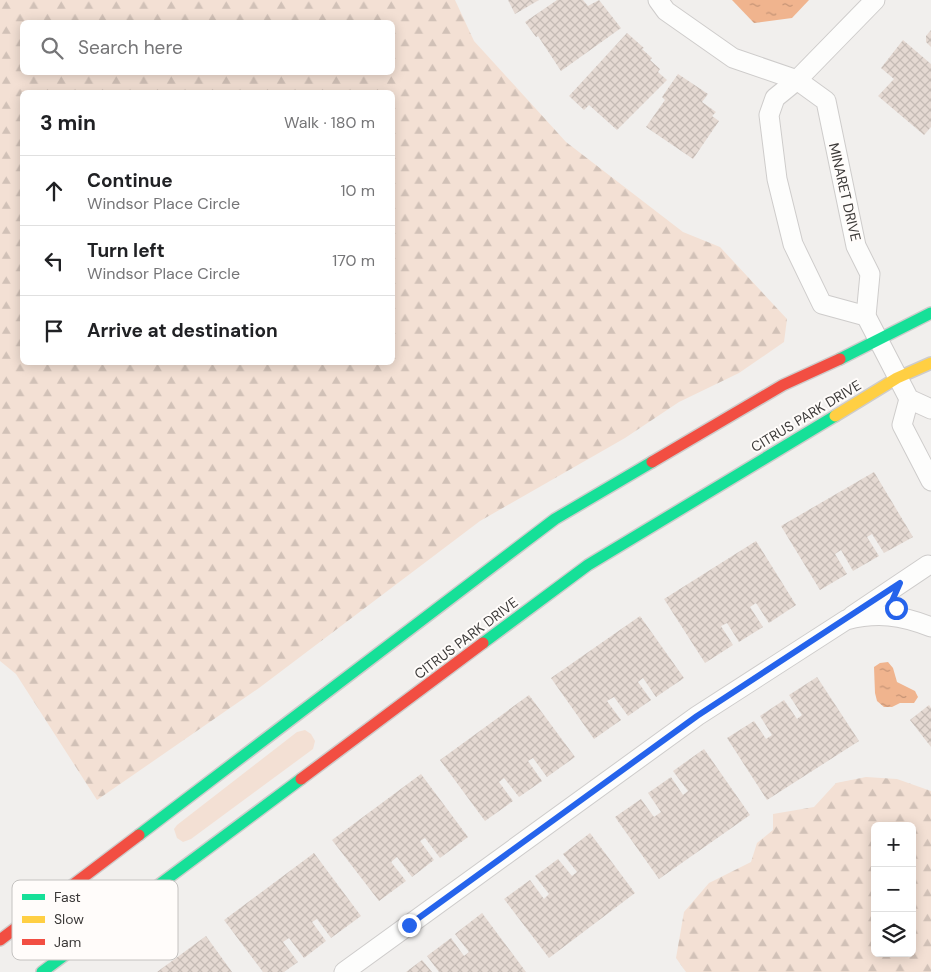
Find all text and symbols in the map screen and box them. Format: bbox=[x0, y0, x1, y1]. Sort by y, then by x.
search box bbox=[20, 20, 395, 75]
icon: search bbox=[38, 34, 66, 62]
text: Search here bbox=[78, 35, 183, 60]
text: 3 min bbox=[40, 109, 96, 137]
text: Walk · 180 m bbox=[284, 112, 375, 133]
street label: MINARET DRIVE bbox=[825, 141, 865, 243]
text: Continue bbox=[87, 168, 173, 193]
icon: ahead bbox=[40, 177, 68, 205]
text: 10 m bbox=[341, 180, 375, 201]
text: Windsor Place Circle bbox=[87, 193, 240, 214]
text: Turn left bbox=[87, 238, 165, 263]
icon: left bbox=[40, 247, 68, 275]
text: 170 m bbox=[332, 250, 375, 271]
text: Windsor Place Circle bbox=[87, 263, 240, 284]
icon: arrive bbox=[40, 317, 68, 345]
text: Arrive at destination bbox=[87, 318, 278, 343]
street label: CITRUS PARK DRIVE bbox=[748, 376, 864, 456]
street label: CITRUS PARK DRIVE bbox=[411, 593, 522, 683]
route start bbox=[885, 597, 908, 620]
map controls bbox=[871, 822, 916, 957]
button: + bbox=[871, 822, 916, 867]
button: − bbox=[871, 867, 916, 912]
legend bbox=[12, 880, 178, 960]
text: Fast bbox=[54, 888, 81, 906]
text: Slow bbox=[54, 910, 84, 928]
button: layers bbox=[871, 912, 916, 957]
route end bbox=[398, 914, 421, 937]
text: Jam bbox=[54, 933, 81, 951]

